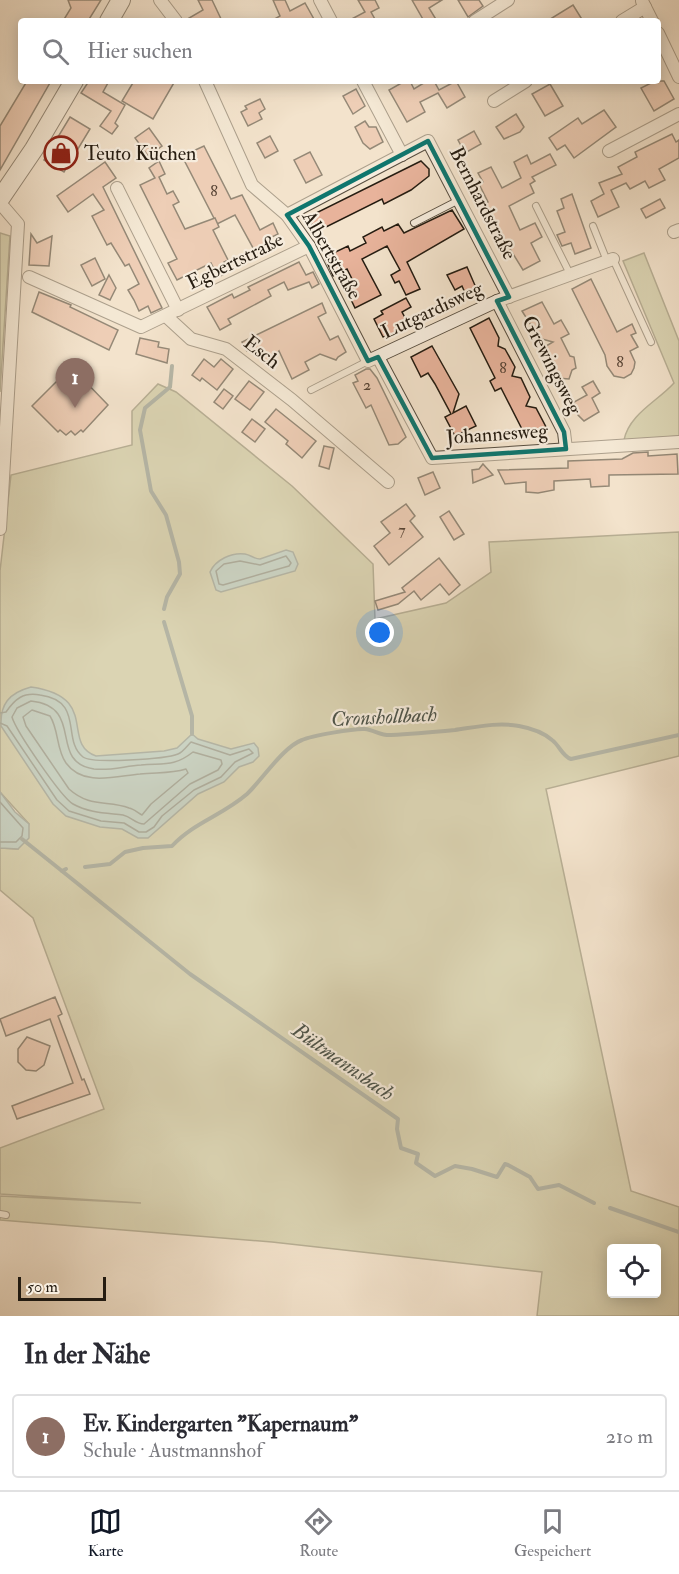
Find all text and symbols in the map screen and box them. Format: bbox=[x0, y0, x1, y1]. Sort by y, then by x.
search box bbox=[18, 18, 661, 84]
icon: search bbox=[39, 35, 72, 68]
text: Hier suchen bbox=[87, 37, 193, 65]
shop icon: Teuto Küchen bbox=[43, 135, 79, 171]
place label: Teuto Küchen bbox=[84, 141, 196, 166]
street label: Bernhardstraße bbox=[444, 142, 522, 264]
house number: 8 bbox=[210, 181, 218, 201]
street label: Albertstraße bbox=[296, 205, 367, 304]
street label: Egbertstraße bbox=[183, 227, 287, 295]
street label: Lutgardisweg bbox=[377, 275, 488, 344]
street label: Grewingsweg bbox=[516, 311, 588, 420]
street label: Esch bbox=[239, 330, 286, 374]
house number: 8 bbox=[616, 352, 624, 372]
pin: 1 bbox=[56, 358, 94, 408]
house number: 8 bbox=[499, 358, 507, 378]
house number: 2 bbox=[363, 375, 371, 395]
street label: Johannesweg bbox=[444, 418, 550, 450]
house number: 7 bbox=[398, 520, 406, 540]
your location bbox=[365, 618, 394, 647]
water label: Cronshollbach bbox=[330, 701, 438, 733]
water label: Bültmannsbach bbox=[286, 1016, 399, 1107]
map controls bbox=[607, 1244, 661, 1298]
button: locate bbox=[607, 1244, 661, 1298]
scale bar bbox=[18, 1274, 106, 1302]
text: 50 m bbox=[27, 1277, 58, 1297]
text: In der Nähe bbox=[24, 1339, 150, 1371]
text: Ev. Kindergarten "Kapernaum" bbox=[83, 1410, 358, 1438]
text: 1 bbox=[42, 1424, 49, 1449]
text: 210 m bbox=[606, 1424, 653, 1449]
text: Schule · Austmannshof bbox=[83, 1438, 263, 1463]
tab: Karte bbox=[88, 1505, 123, 1561]
tab: Route bbox=[299, 1505, 338, 1561]
tab: Gespeichert bbox=[514, 1505, 591, 1561]

